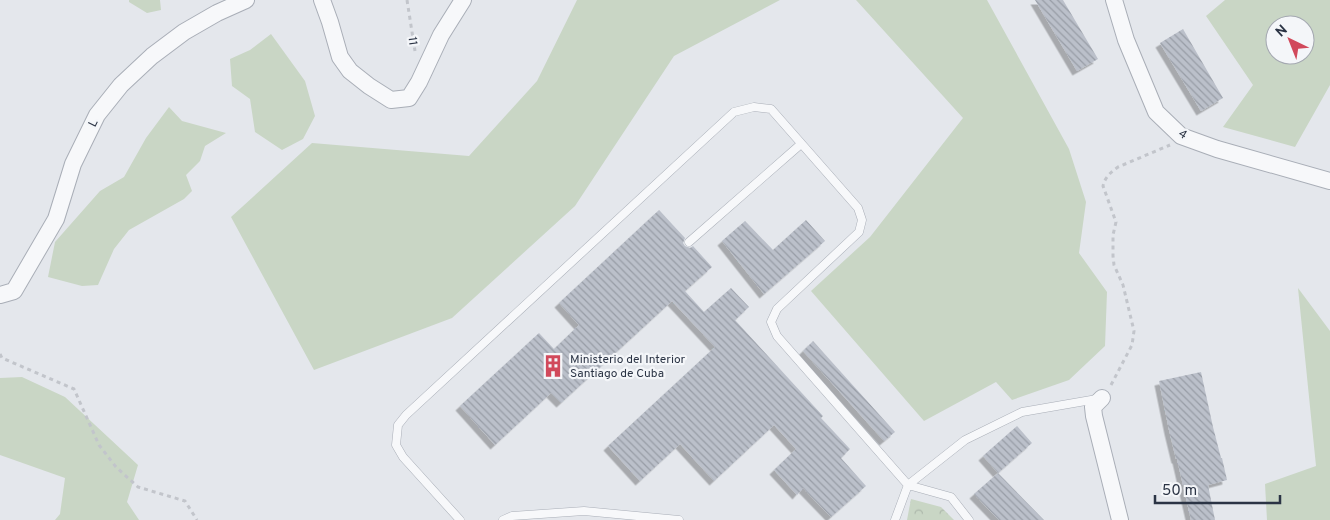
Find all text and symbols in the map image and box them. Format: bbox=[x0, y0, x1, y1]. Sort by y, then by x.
north arrow bbox=[1265, 15, 1315, 65]
text: N bbox=[1273, 22, 1292, 41]
street label: 11 bbox=[403, 36, 421, 47]
street label: L bbox=[85, 117, 103, 130]
street label: 4 bbox=[1175, 126, 1190, 144]
place label: Ministerio del Interior Santiago de Cuba bbox=[570, 352, 686, 382]
building icon: Ministerio del Interior Santiago de Cuba bbox=[540, 353, 566, 379]
scale bar bbox=[1155, 472, 1280, 504]
text: 50 m bbox=[1162, 482, 1197, 501]

